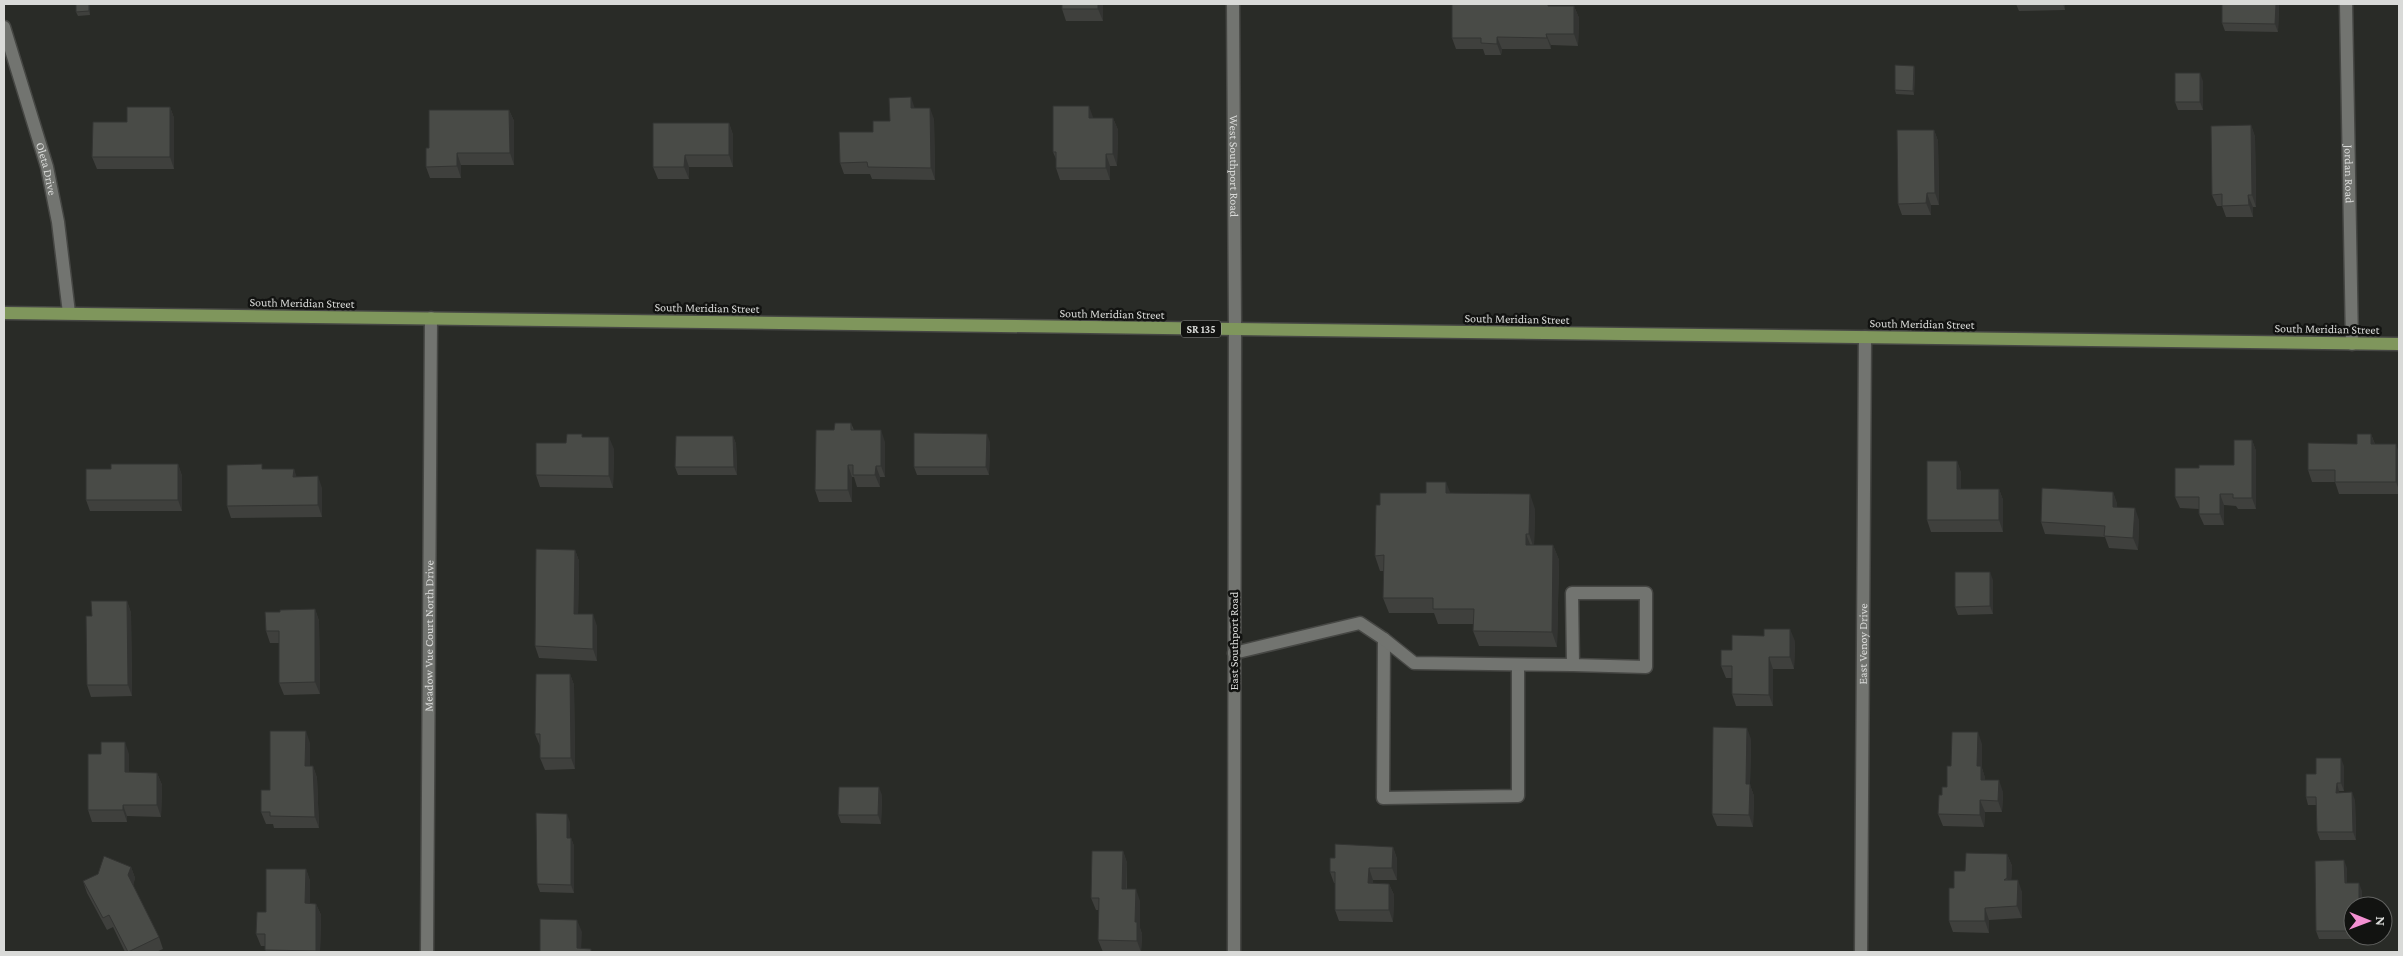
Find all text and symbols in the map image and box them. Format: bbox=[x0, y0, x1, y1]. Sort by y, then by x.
street label: West Southport Road bbox=[1227, 115, 1241, 218]
street label: Oleta Drive bbox=[33, 140, 59, 197]
street label: Jordan Road bbox=[2341, 144, 2357, 204]
street label: South Meridian Street bbox=[249, 295, 356, 311]
street label: South Meridian Street bbox=[654, 300, 761, 316]
street label: South Meridian Street bbox=[1059, 306, 1166, 322]
street label: South Meridian Street bbox=[1464, 311, 1571, 327]
street label: South Meridian Street bbox=[1869, 316, 1976, 332]
road number: SR 135 bbox=[1181, 320, 1221, 338]
street label: South Meridian Street bbox=[2274, 321, 2381, 337]
street label: Meadow Vue Court North Drive bbox=[422, 560, 436, 712]
street label: East Southport Road bbox=[1227, 591, 1241, 690]
street label: East Venoy Drive bbox=[1856, 603, 1870, 685]
north arrow bbox=[2343, 896, 2393, 946]
text: N bbox=[2373, 916, 2389, 927]

